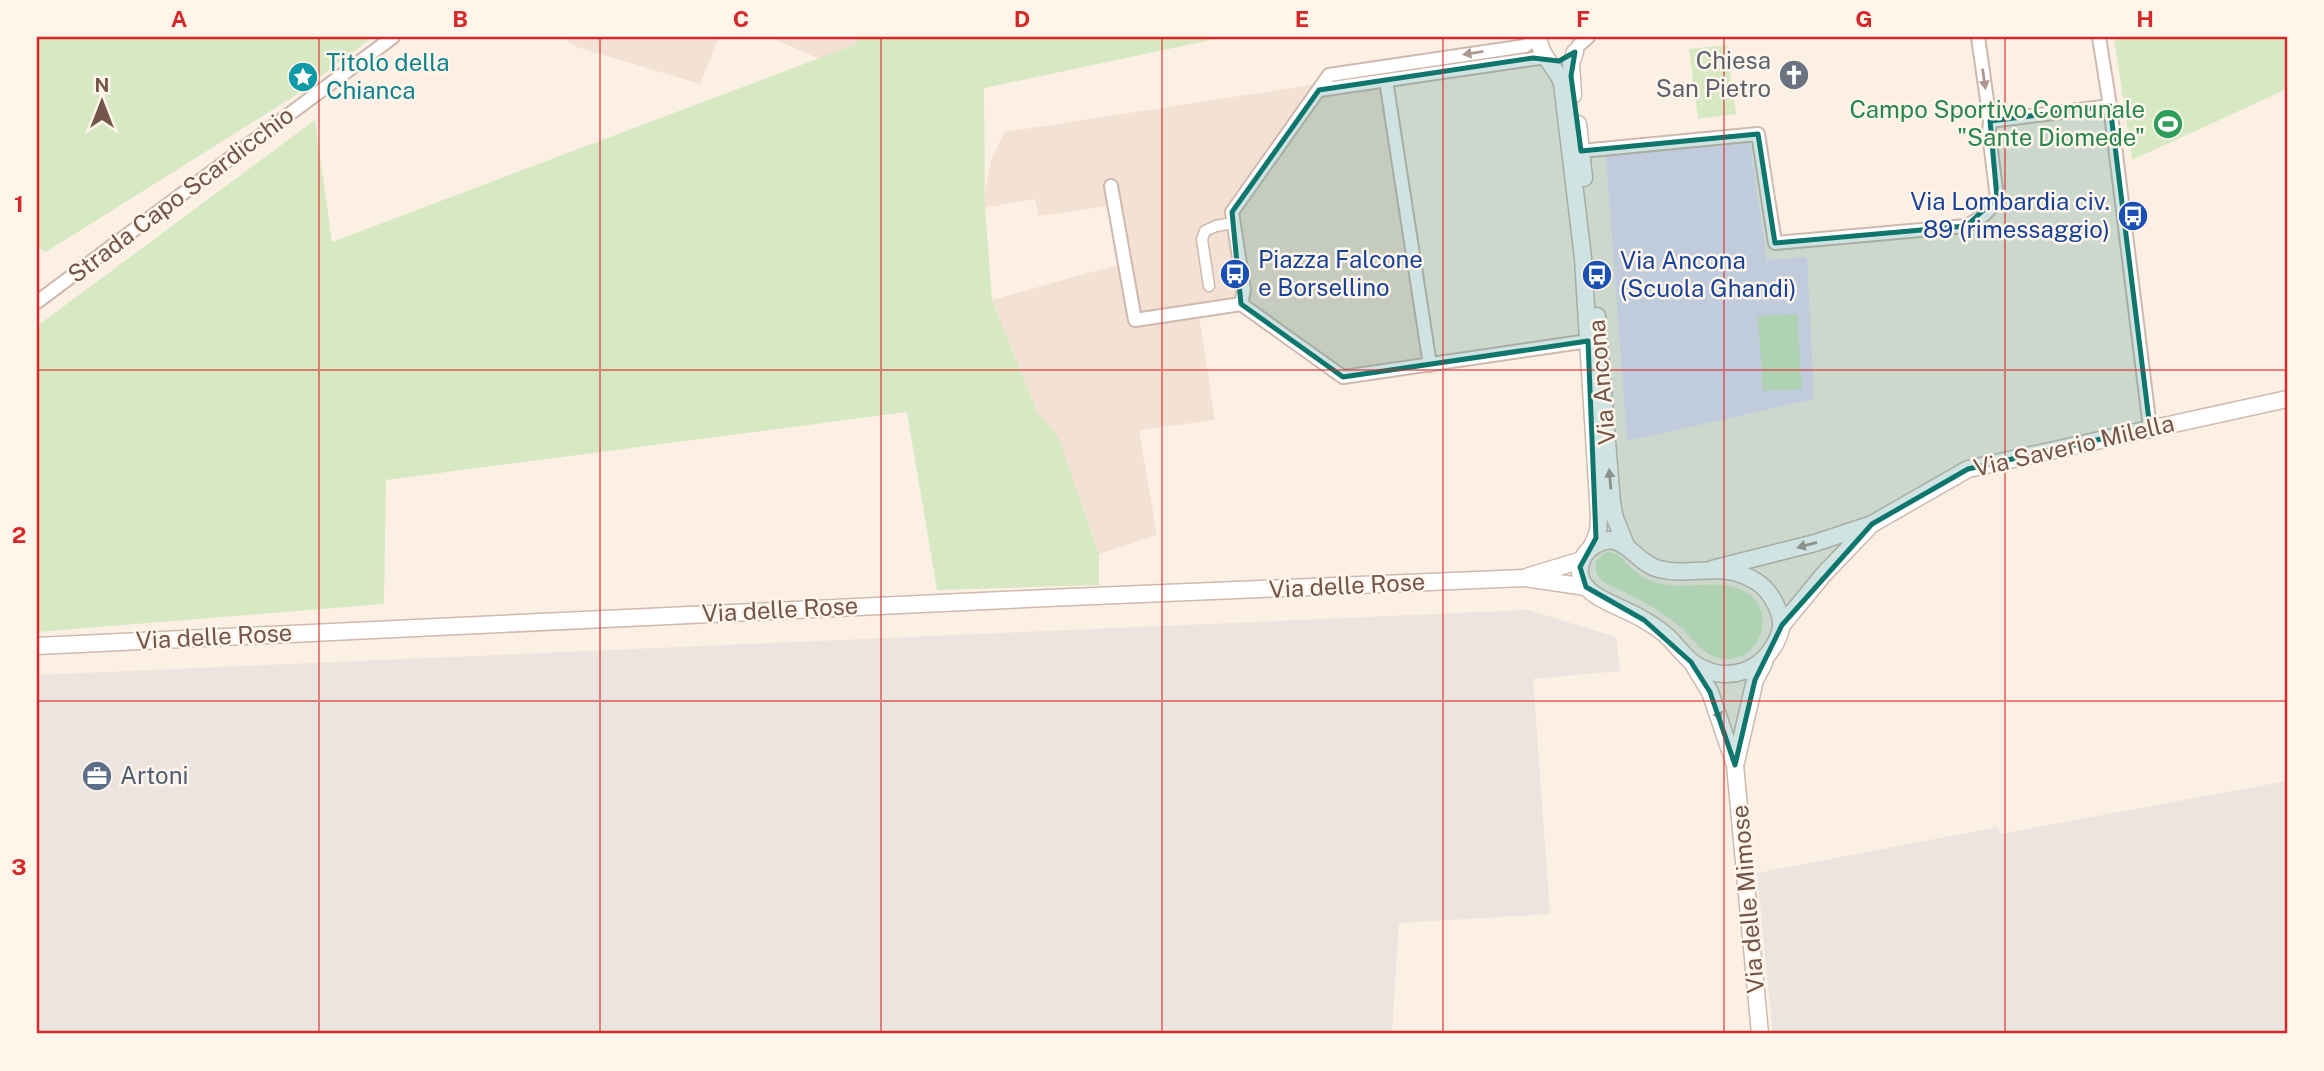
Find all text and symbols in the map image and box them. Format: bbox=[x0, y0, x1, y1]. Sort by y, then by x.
text: A bbox=[171, 5, 188, 32]
text: B bbox=[452, 5, 468, 32]
text: C bbox=[733, 5, 749, 32]
text: D bbox=[1014, 5, 1030, 32]
text: E bbox=[1295, 5, 1309, 32]
text: F bbox=[1576, 5, 1590, 32]
text: G bbox=[1855, 5, 1873, 32]
text: H bbox=[2136, 5, 2154, 32]
place label: Chiesa San Pietro bbox=[1656, 46, 1771, 102]
place label: Titolo della Chianca bbox=[326, 48, 450, 104]
one-way arrow bbox=[1461, 48, 1483, 59]
church icon: Chiesa San Pietro bbox=[1777, 58, 1811, 92]
place icon: Titolo della Chianca bbox=[286, 60, 320, 94]
north arrow bbox=[66, 66, 136, 136]
one-way arrow bbox=[1979, 68, 1990, 90]
text: N bbox=[95, 74, 109, 96]
place label: Campo Sportivo Comunale "Sante Diomede" bbox=[1849, 95, 2145, 151]
street label: Strada Capo Scardicchio bbox=[62, 100, 299, 288]
sports icon: Campo Sportivo Comunale "Sante Diomede" bbox=[2151, 107, 2185, 141]
place label: Via Lombardia civ. 89 (rimessaggio) bbox=[1910, 187, 2110, 243]
text: 1 bbox=[14, 190, 24, 217]
bus stop icon: Via Lombardia civ. 89 (rimessaggio) bbox=[2116, 199, 2150, 233]
place label: Piazza Falcone e Borsellino bbox=[1258, 245, 1423, 301]
place label: Via Ancona (Scuola Ghandi) bbox=[1620, 246, 1796, 302]
bus stop icon: Piazza Falcone e Borsellino bbox=[1218, 257, 1252, 291]
bus stop icon: Via Ancona (Scuola Ghandi) bbox=[1580, 258, 1614, 292]
street label: Via Ancona bbox=[1582, 318, 1620, 446]
street label: Via Saverio Milella bbox=[1971, 408, 2177, 482]
one-way arrow bbox=[1604, 468, 1615, 490]
text: 2 bbox=[12, 521, 26, 548]
one-way arrow bbox=[1796, 540, 1818, 551]
street label: Via delle Rose bbox=[1268, 567, 1426, 603]
street label: Via delle Rose bbox=[701, 591, 859, 627]
street label: Via delle Rose bbox=[135, 618, 293, 654]
one-way arrow bbox=[1712, 701, 1723, 722]
office icon: Artoni bbox=[80, 759, 114, 793]
place label: Artoni bbox=[120, 761, 188, 789]
street label: Via delle Mimose bbox=[1725, 804, 1769, 994]
text: 3 bbox=[11, 853, 27, 880]

